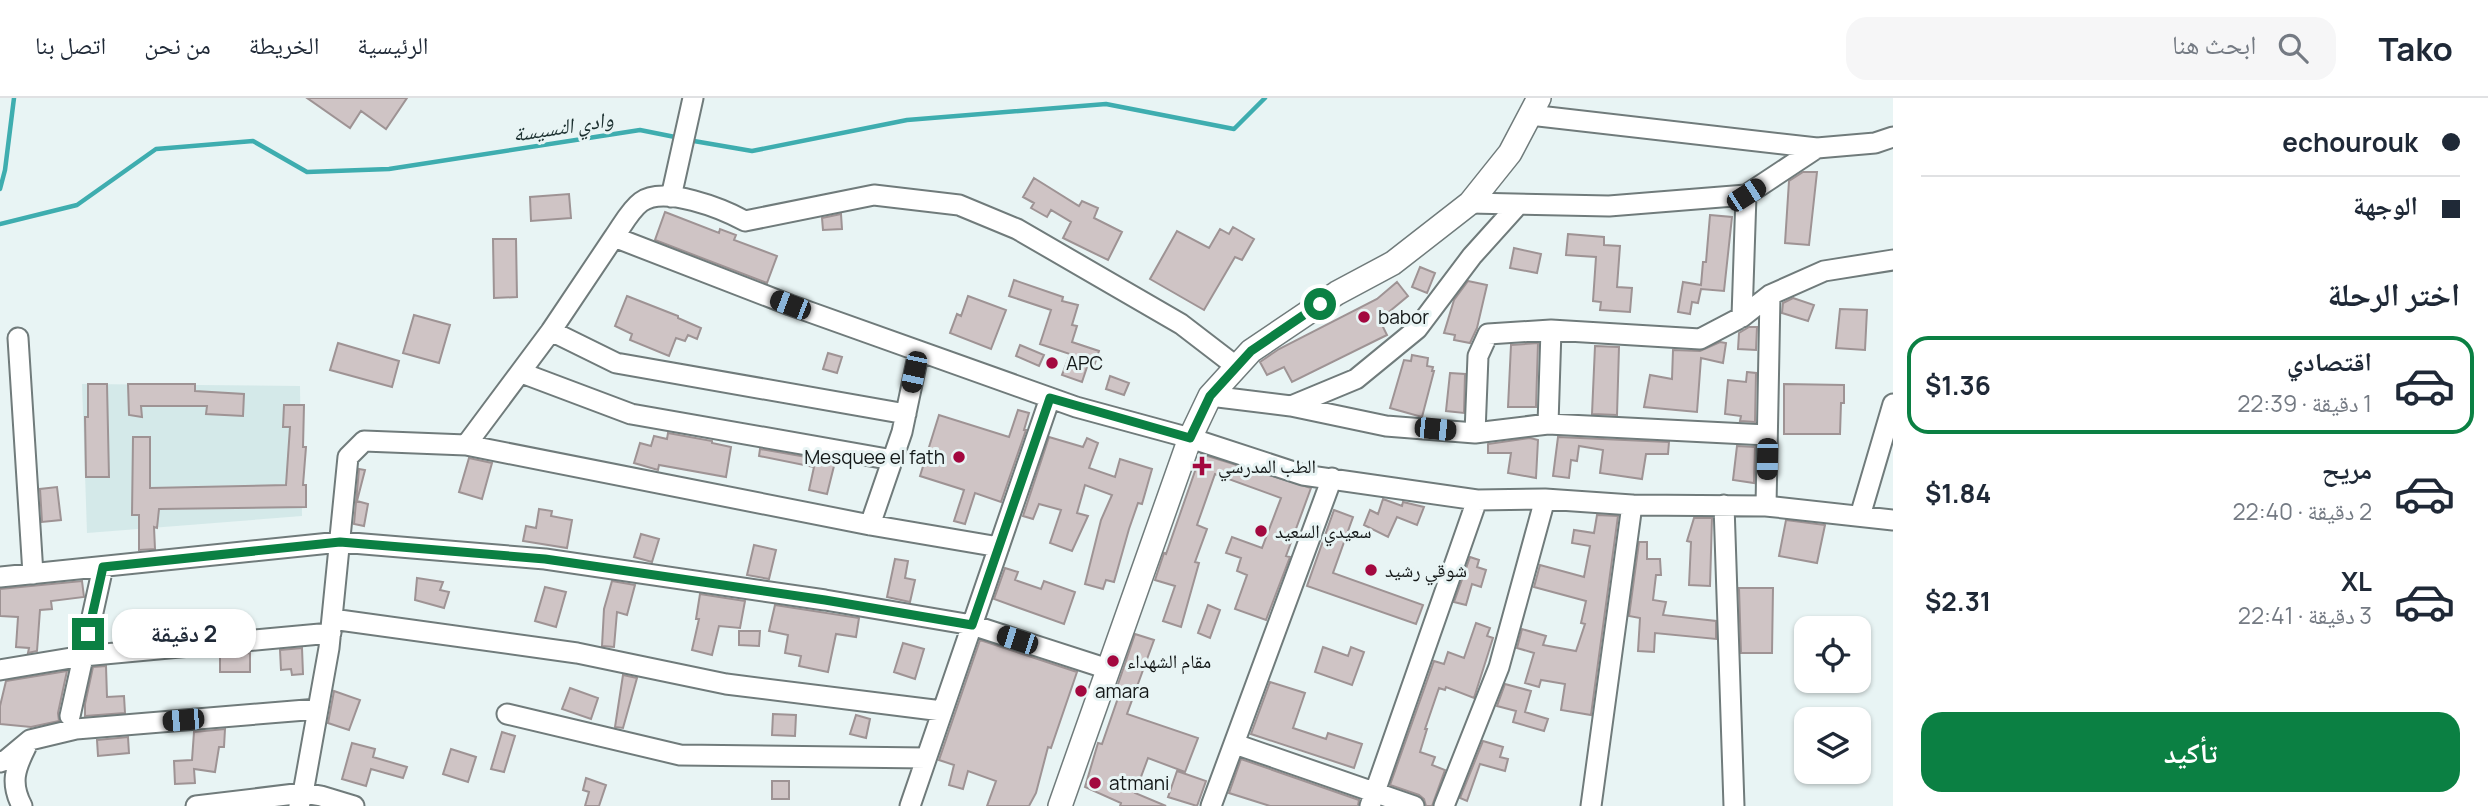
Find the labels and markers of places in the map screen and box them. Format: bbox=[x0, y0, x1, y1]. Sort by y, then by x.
place label: babor bbox=[1378, 304, 1429, 330]
marker: babor bbox=[1356, 309, 1372, 325]
place label: APC bbox=[1066, 350, 1103, 376]
marker: APC bbox=[1044, 355, 1060, 371]
place label: Mesquee el fath bbox=[804, 444, 945, 470]
marker: Mesquee el fath bbox=[951, 449, 967, 465]
place label: الطب المدرسي bbox=[1218, 453, 1316, 482]
marker: الطب المدرسي bbox=[1192, 456, 1212, 476]
place label: سعيدي السعيد bbox=[1275, 518, 1372, 547]
marker: سعيدي السعيد bbox=[1253, 523, 1269, 539]
place label: شوقي رشيد bbox=[1385, 557, 1467, 586]
marker: شوقي رشيد bbox=[1363, 562, 1379, 578]
place label: مقام الشهداء bbox=[1127, 648, 1211, 675]
marker: مقام الشهداء bbox=[1105, 653, 1121, 669]
place label: amara bbox=[1095, 678, 1149, 704]
marker: amara bbox=[1073, 683, 1089, 699]
place label: atmani bbox=[1109, 770, 1170, 796]
marker: atmani bbox=[1087, 775, 1103, 791]

